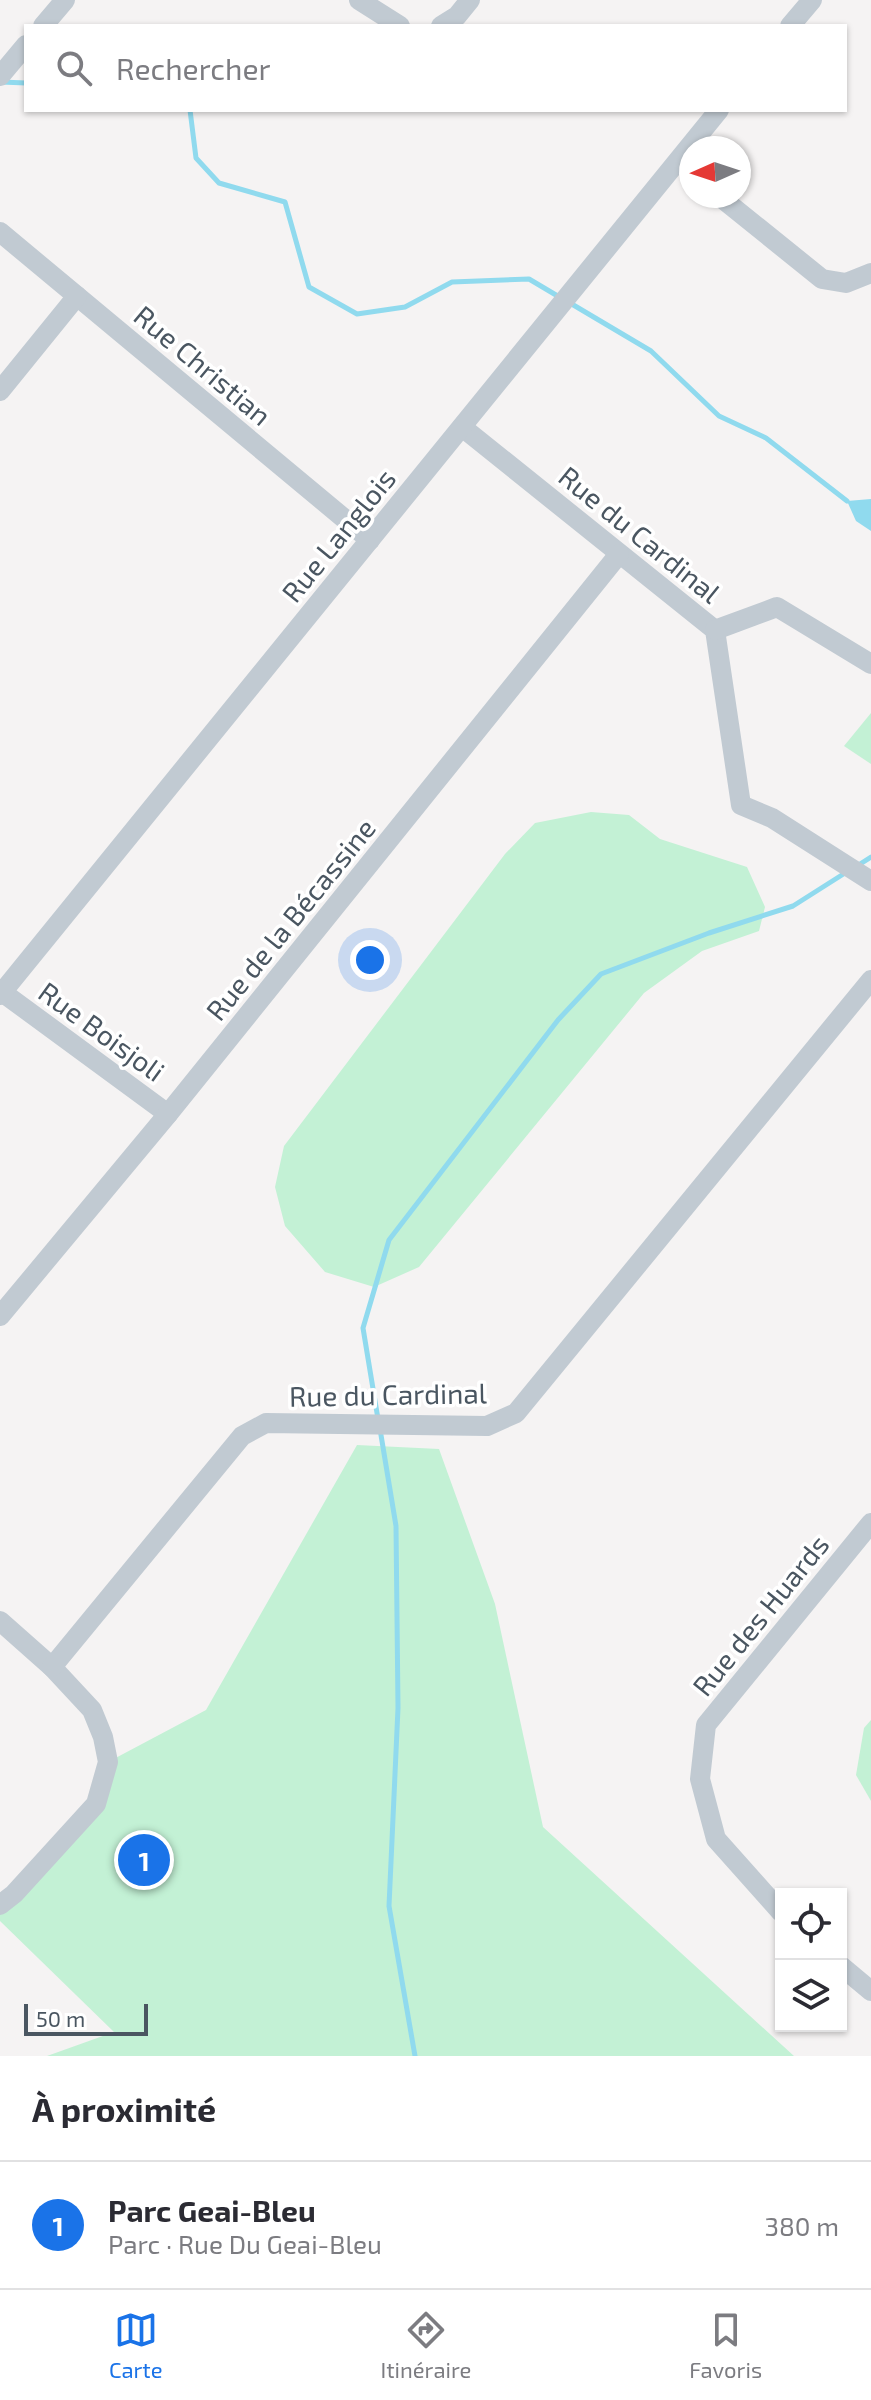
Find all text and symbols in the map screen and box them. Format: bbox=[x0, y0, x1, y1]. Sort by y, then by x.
search box bbox=[24, 24, 847, 112]
icon: search bbox=[52, 46, 96, 90]
text: Rechercher bbox=[116, 50, 271, 86]
north arrow bbox=[679, 136, 751, 208]
street label: Rue Christian bbox=[128, 298, 278, 432]
street label: Rue du Cardinal bbox=[552, 458, 728, 610]
street label: Rue Langlois bbox=[274, 462, 402, 608]
street label: Rue de la Bécassine bbox=[198, 811, 382, 1027]
your location bbox=[350, 940, 390, 980]
street label: Rue Boisjoli bbox=[32, 974, 172, 1088]
street label: Rue du Cardinal bbox=[289, 1375, 488, 1413]
street label: Rue des Huards bbox=[685, 1528, 835, 1702]
pin: 1 bbox=[118, 1830, 170, 1890]
map controls bbox=[775, 1888, 847, 2032]
button: locate bbox=[775, 1888, 847, 1960]
button: layers bbox=[775, 1960, 847, 2032]
scale bar bbox=[24, 2000, 148, 2036]
text: 50 m bbox=[36, 2005, 85, 2031]
text: À proximité bbox=[32, 2088, 216, 2129]
text: Parc Geai-Bleu bbox=[108, 2192, 316, 2228]
text: 1 bbox=[52, 2210, 64, 2241]
text: 380 m bbox=[765, 2210, 839, 2241]
text: Parc · Rue Du Geai-Bleu bbox=[108, 2228, 382, 2259]
tab: Carte bbox=[109, 2308, 163, 2382]
tab: Itinéraire bbox=[380, 2308, 471, 2382]
tab: Favoris bbox=[689, 2308, 762, 2382]

